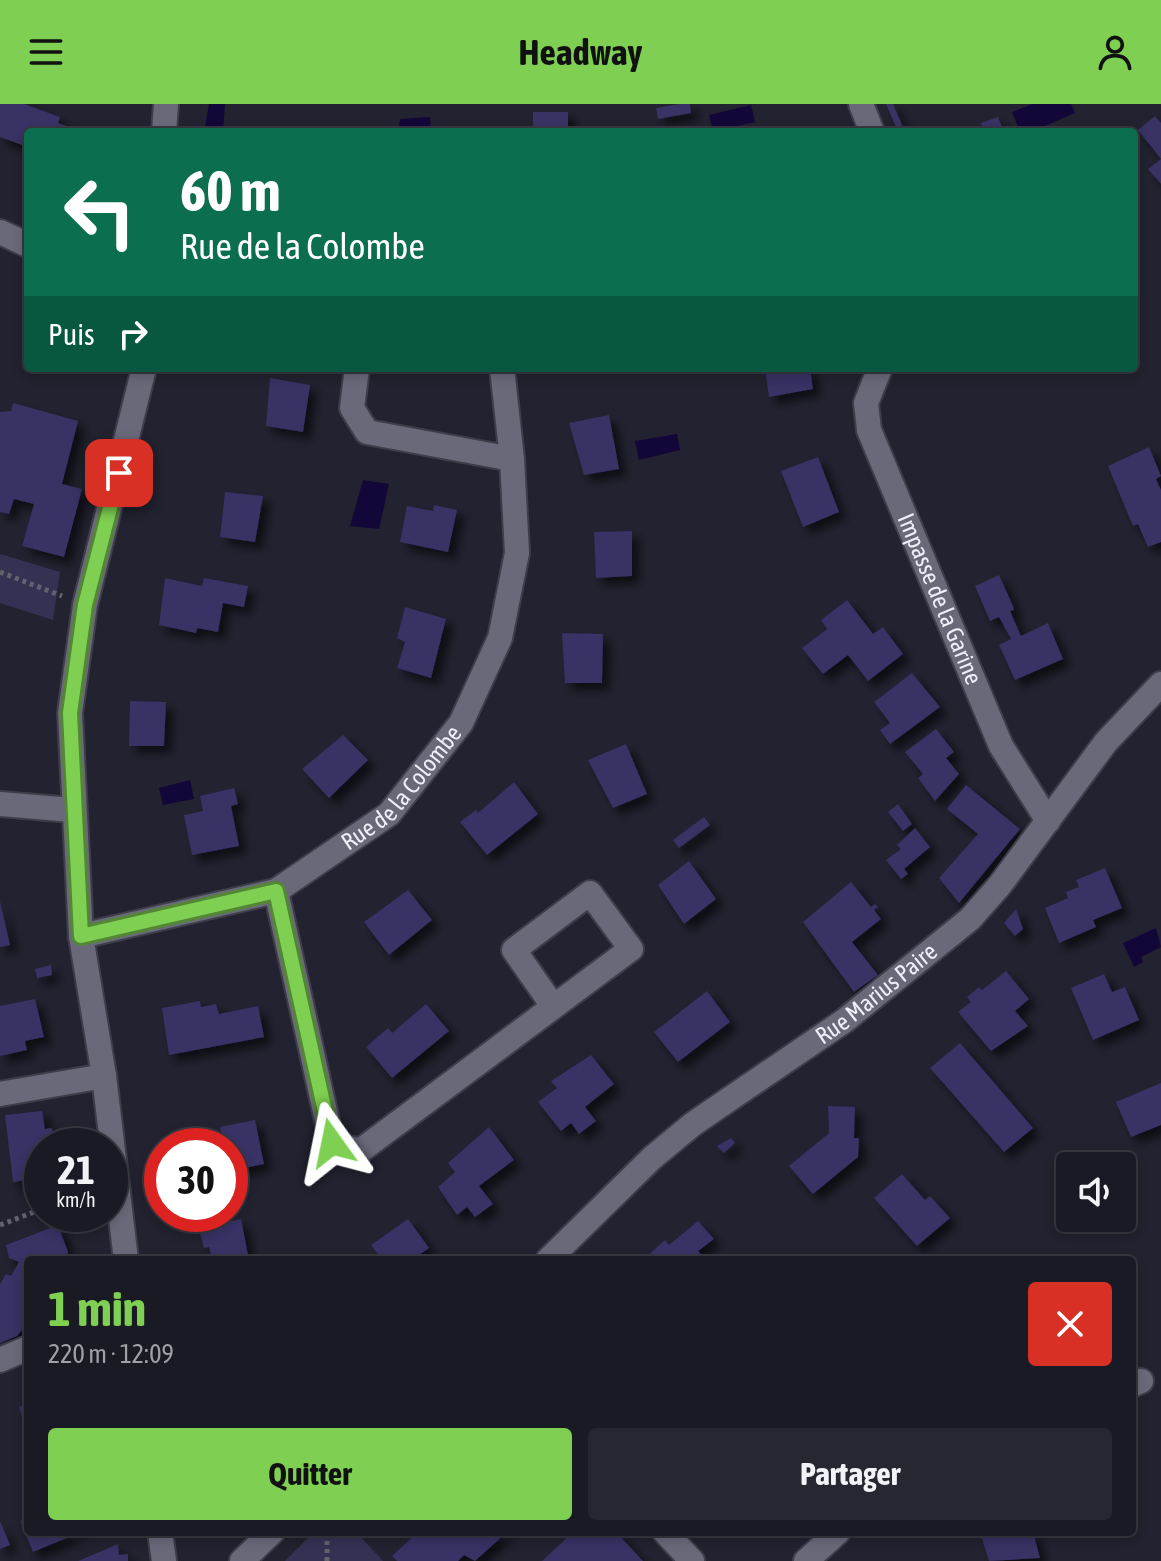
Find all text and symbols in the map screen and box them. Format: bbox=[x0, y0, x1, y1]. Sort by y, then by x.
icon: menu bbox=[24, 30, 68, 74]
icon: person bbox=[1093, 30, 1137, 74]
text: Headway bbox=[519, 31, 642, 73]
text: 60 m bbox=[180, 159, 281, 223]
icon: left bbox=[48, 160, 152, 264]
text: Rue de la Colombe bbox=[180, 225, 425, 267]
icon: right bbox=[111, 312, 155, 356]
text: Puis bbox=[48, 317, 95, 351]
pin bbox=[85, 439, 153, 507]
icon: arrive bbox=[97, 451, 141, 495]
street label: Impasse de la Garine bbox=[892, 509, 988, 688]
street label: Rue de la Colombe bbox=[336, 720, 467, 855]
street label: Rue Marius Paire bbox=[810, 937, 942, 1049]
position arrow bbox=[290, 1101, 374, 1185]
speed limit sign: 30 bbox=[144, 1128, 248, 1232]
text: 21 bbox=[57, 1147, 95, 1192]
map controls bbox=[1056, 1152, 1136, 1232]
button: sound bbox=[1056, 1152, 1136, 1232]
text: km/h bbox=[56, 1188, 96, 1211]
text: 1 min bbox=[48, 1281, 146, 1336]
button: close bbox=[1028, 1282, 1112, 1366]
text: 220 m · 12:09 bbox=[48, 1339, 174, 1369]
button: Quitter bbox=[48, 1428, 572, 1520]
button: Partager bbox=[588, 1428, 1112, 1520]

